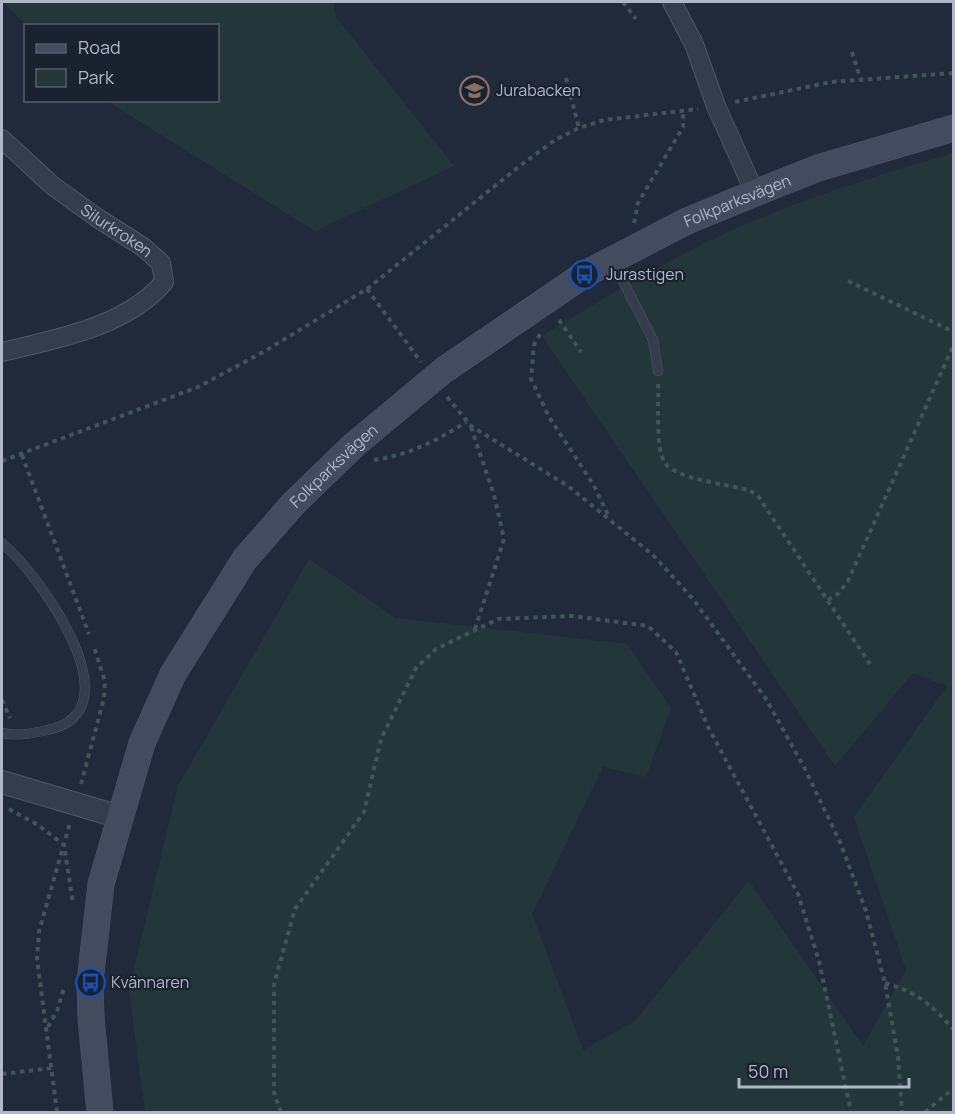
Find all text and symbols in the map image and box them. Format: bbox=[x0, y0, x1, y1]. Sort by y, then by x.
legend bbox=[24, 24, 219, 102]
text: Road bbox=[78, 35, 121, 59]
text: Park bbox=[78, 65, 115, 89]
school or university icon: Jurabacken bbox=[459, 74, 491, 106]
place label: Jurabacken bbox=[496, 79, 581, 101]
street label: Folkparksvägen bbox=[680, 169, 794, 232]
street label: Silurkroken bbox=[76, 198, 158, 262]
bus stop icon: Jurastigen bbox=[569, 258, 601, 290]
place label: Jurastigen bbox=[606, 263, 684, 285]
street label: Folkparksvägen bbox=[285, 419, 382, 513]
bus stop icon: Kvännaren bbox=[74, 966, 106, 998]
place label: Kvännaren bbox=[111, 971, 189, 993]
scale bar bbox=[739, 1051, 908, 1089]
text: 50 m bbox=[748, 1059, 788, 1083]

